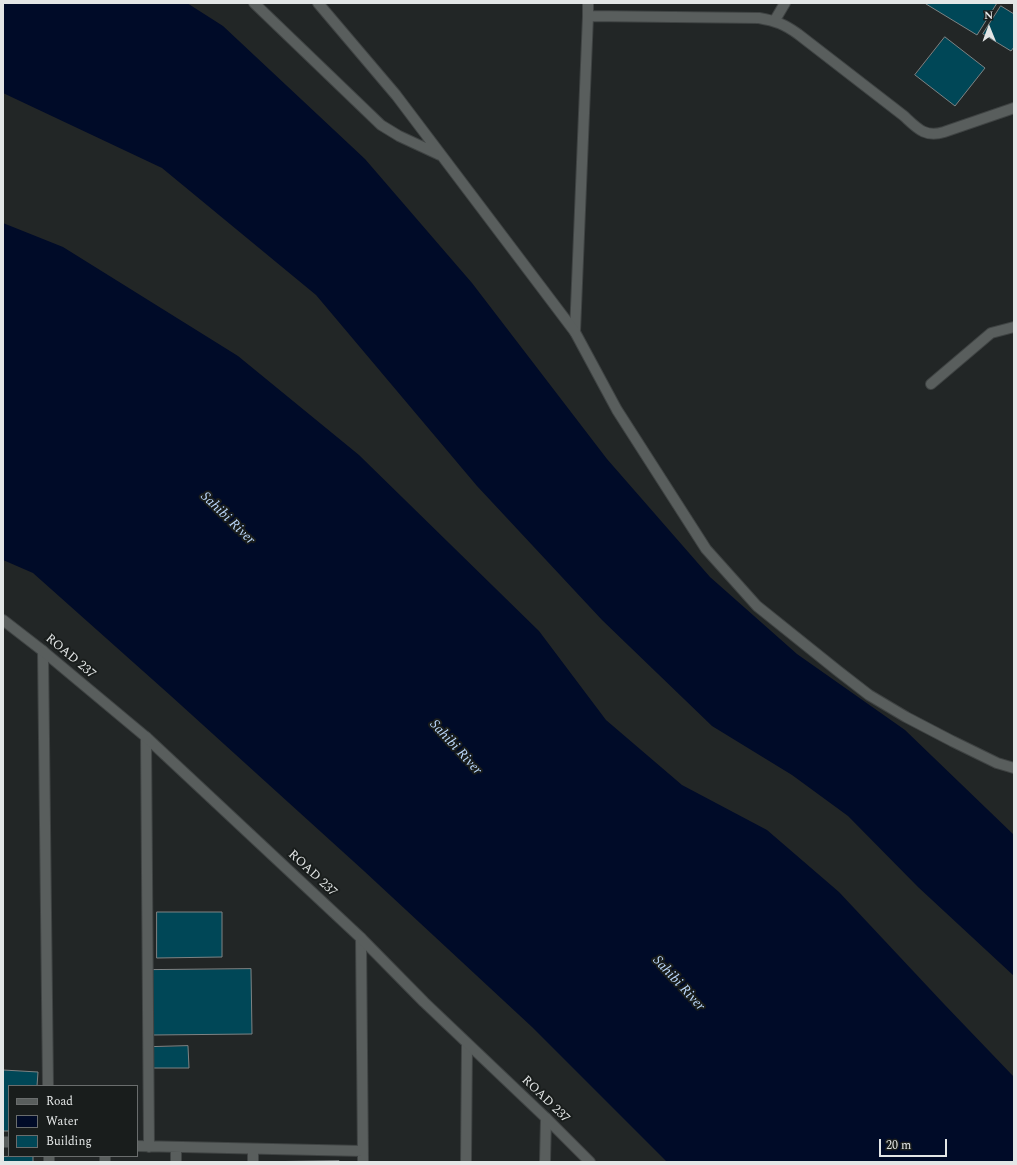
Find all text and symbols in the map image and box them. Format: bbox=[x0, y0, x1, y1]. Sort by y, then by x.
text: N bbox=[984, 7, 993, 24]
north arrow bbox=[969, 8, 1009, 48]
water label: Sahibi River bbox=[196, 489, 258, 549]
street label: ROAD 237 bbox=[42, 631, 98, 683]
water label: Sahibi River bbox=[425, 717, 485, 779]
street label: ROAD 237 bbox=[284, 847, 340, 901]
water label: Sahibi River bbox=[648, 953, 708, 1015]
street label: ROAD 237 bbox=[518, 1073, 572, 1127]
legend bbox=[8, 1085, 138, 1157]
text: Road bbox=[46, 1092, 73, 1111]
text: Water bbox=[46, 1112, 78, 1131]
scale bar bbox=[881, 1131, 949, 1157]
text: Building bbox=[46, 1132, 92, 1151]
text: 20 m bbox=[886, 1136, 911, 1155]

